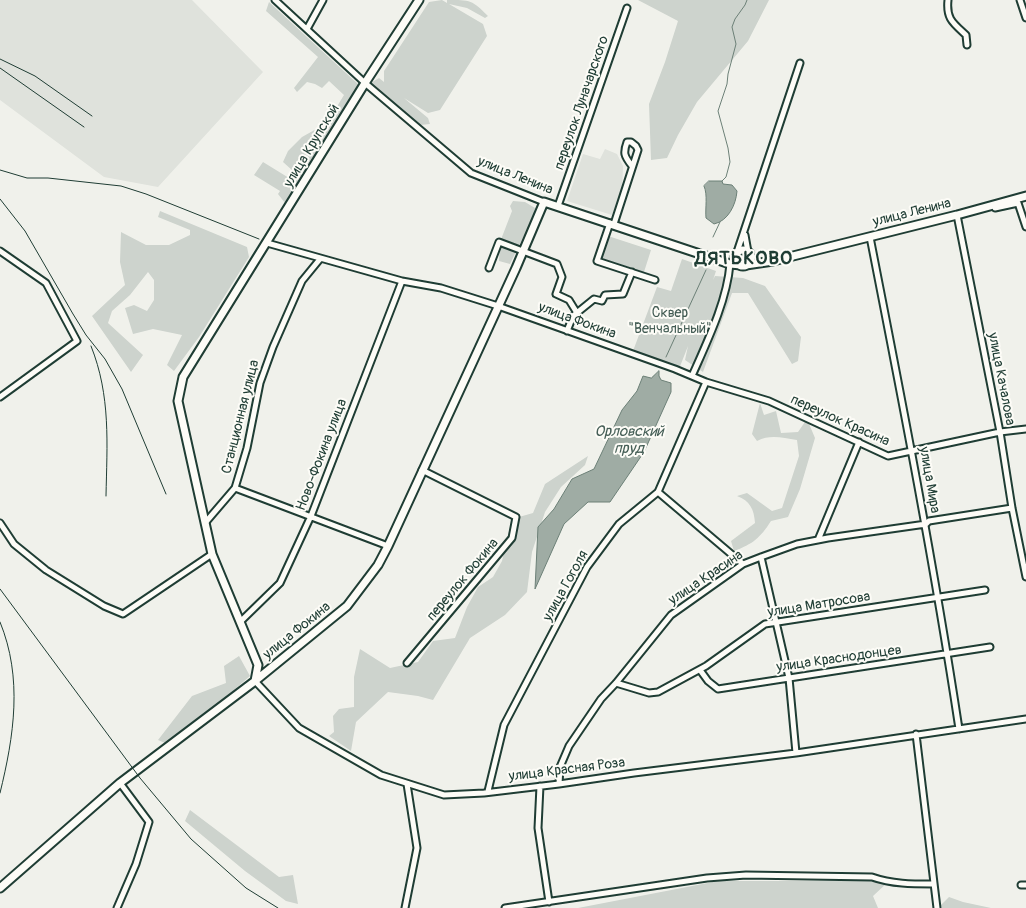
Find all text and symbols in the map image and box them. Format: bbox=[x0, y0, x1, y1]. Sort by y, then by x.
street label: переулок Луначарского bbox=[551, 34, 613, 172]
street label: улица Крупской bbox=[281, 101, 343, 191]
street label: улица Ленина bbox=[475, 153, 555, 199]
street label: улица Ленина bbox=[871, 195, 953, 231]
district label: ДЯТЬКОВО bbox=[694, 248, 794, 270]
street label: улица Фокина bbox=[536, 299, 618, 343]
park label: Сквер "Венчальный" bbox=[628, 305, 712, 338]
street label: улица Качалова bbox=[984, 331, 1018, 427]
street label: Станционная улица bbox=[219, 358, 263, 476]
street label: переулок Красина bbox=[788, 392, 892, 450]
street label: Ново-Фокина улица bbox=[293, 397, 351, 513]
water label: Орловский пруд bbox=[594, 423, 664, 458]
street label: улица Мира bbox=[915, 445, 943, 515]
street label: переулок Фокина bbox=[424, 535, 502, 625]
street label: улица Красина bbox=[666, 547, 746, 609]
street label: улица Гоголя bbox=[540, 548, 592, 624]
street label: улица Матросова bbox=[766, 589, 872, 621]
street label: улица Фокина bbox=[260, 599, 334, 663]
street label: улица Краснодонцев bbox=[775, 642, 903, 676]
street label: улица Красная Роза bbox=[508, 755, 626, 785]

